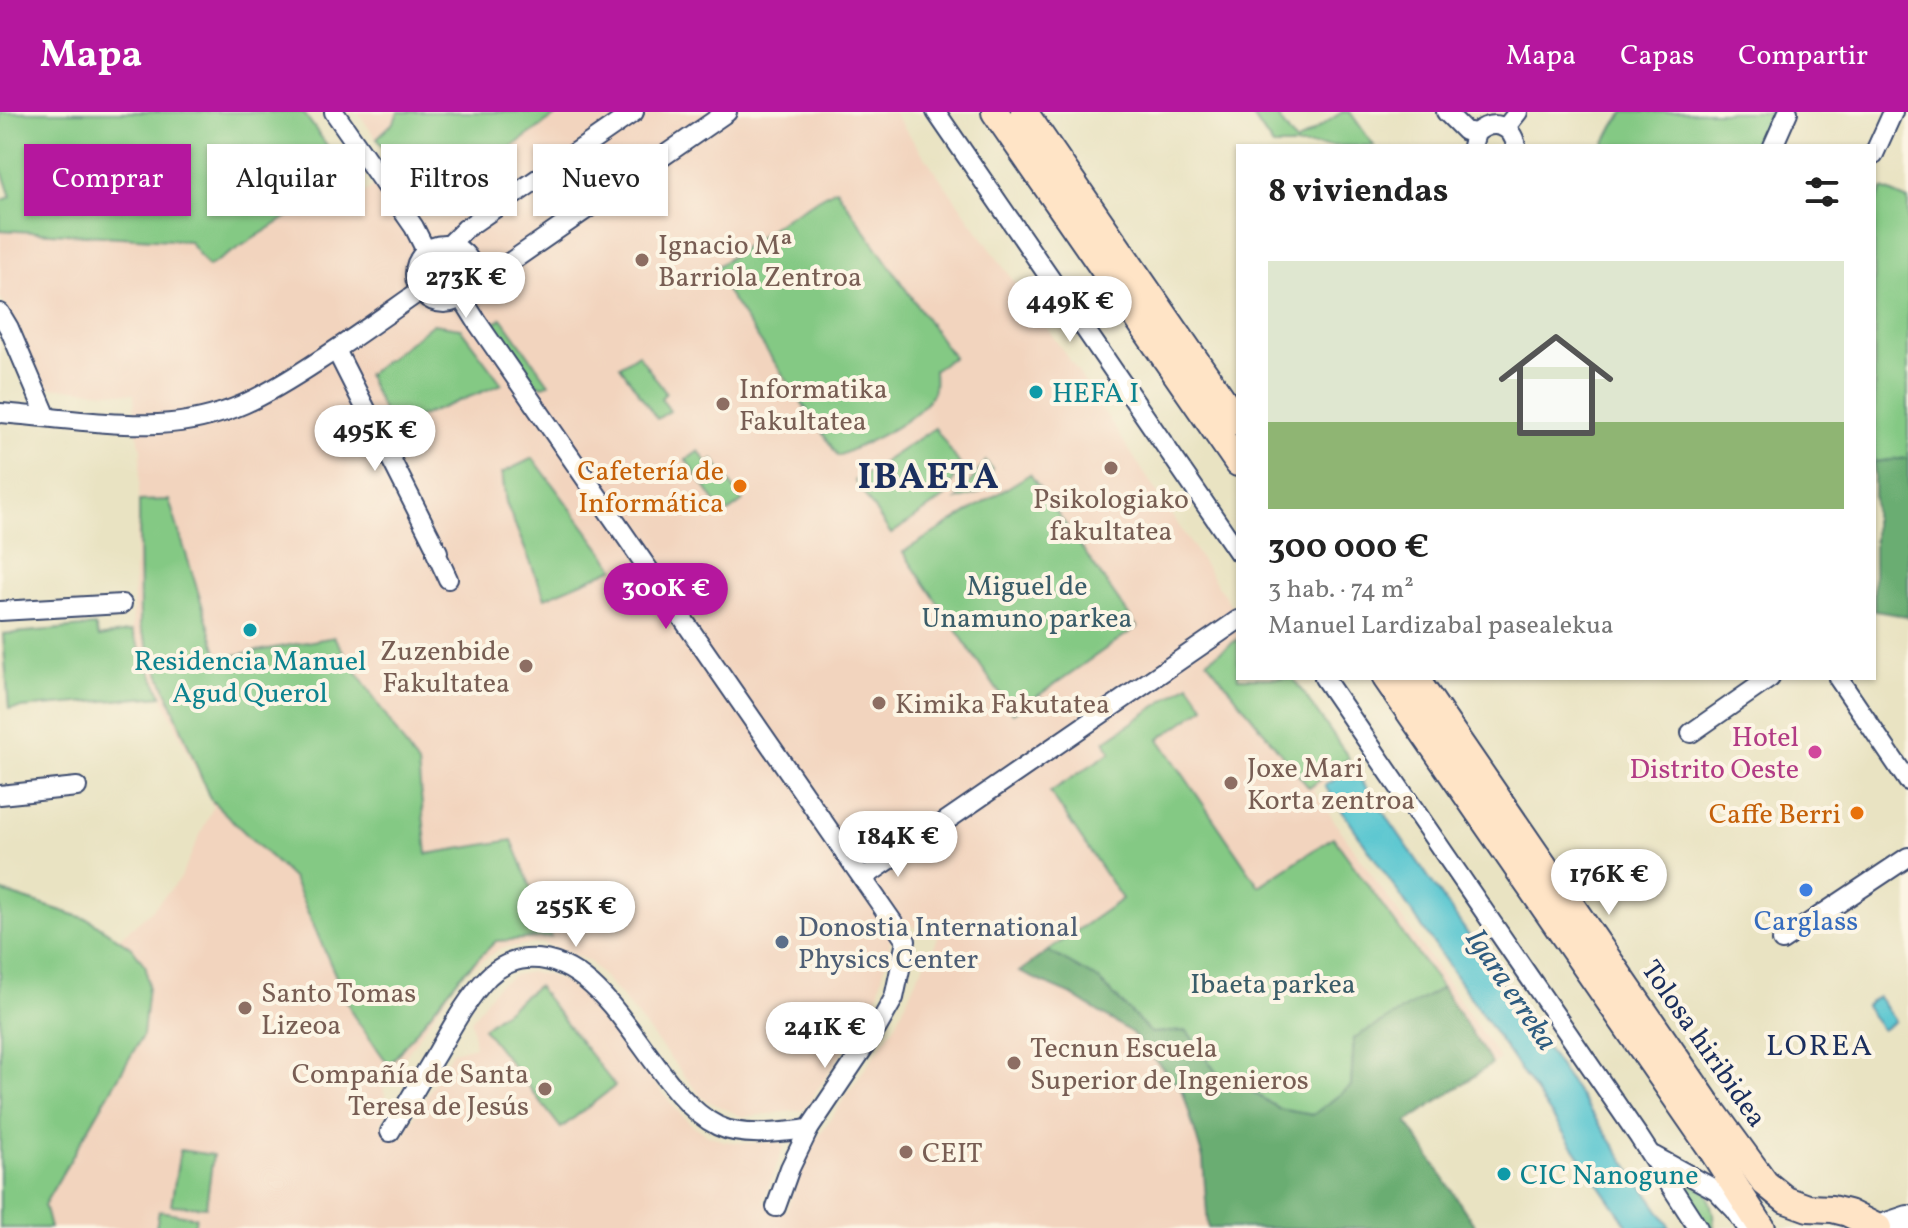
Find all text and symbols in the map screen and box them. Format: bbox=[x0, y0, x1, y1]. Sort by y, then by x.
text: Mapa bbox=[40, 30, 142, 83]
text: Mapa bbox=[1506, 37, 1576, 76]
text: Capas bbox=[1620, 37, 1694, 76]
text: Compartir bbox=[1738, 37, 1868, 76]
chip: Comprar bbox=[24, 144, 191, 216]
chip: Alquilar bbox=[207, 144, 365, 216]
chip: Filtros bbox=[381, 144, 517, 216]
chip: Nuevo bbox=[533, 144, 668, 216]
text: 8 viviendas bbox=[1268, 169, 1448, 216]
icon: filters bbox=[1800, 170, 1844, 214]
place label: Ignacio Mª Barriola Zentroa bbox=[658, 227, 862, 298]
marker: Ignacio Mª Barriola Zentroa bbox=[633, 251, 651, 269]
pin: 273K € bbox=[401, 252, 531, 320]
text: 273K € bbox=[425, 260, 507, 296]
pin: 449K € bbox=[1005, 276, 1135, 344]
text: 449K € bbox=[1026, 284, 1114, 320]
icon: home bbox=[1484, 313, 1628, 457]
place label: Informatika Fakultatea bbox=[739, 371, 888, 442]
place label: HEFA I bbox=[1052, 375, 1139, 414]
marker: HEFA I bbox=[1027, 383, 1045, 401]
marker: Informatika Fakultatea bbox=[714, 395, 732, 413]
pin: 495K € bbox=[310, 405, 440, 473]
text: 495K € bbox=[332, 413, 418, 449]
place label: Cafetería de Informática bbox=[577, 453, 724, 524]
district label: IBAETA bbox=[857, 454, 1001, 504]
marker: Psikologiako fakultatea bbox=[1102, 459, 1120, 477]
marker: Cafetería de Informática bbox=[731, 477, 749, 495]
place label: Psikologiako fakultatea bbox=[1033, 481, 1189, 552]
text: 300 000 € bbox=[1268, 525, 1429, 572]
pin: 300K € bbox=[601, 563, 731, 631]
park label: Miguel de Unamuno parkea bbox=[921, 568, 1133, 639]
text: 300K € bbox=[622, 571, 710, 607]
text: 3 hab. · 74 m² bbox=[1268, 572, 1414, 608]
text: Manuel Lardizabal pasealekua bbox=[1268, 608, 1614, 644]
marker: Residencia Manuel Agud Querol bbox=[241, 621, 259, 639]
place label: Zuzenbide Fakultatea bbox=[380, 633, 510, 704]
place label: Residencia Manuel Agud Querol bbox=[134, 643, 366, 714]
marker: Zuzenbide Fakultatea bbox=[517, 657, 535, 675]
place label: Kimika Fakutatea bbox=[895, 686, 1110, 725]
marker: Kimika Fakutatea bbox=[870, 694, 888, 712]
place label: Hotel Distrito Oeste bbox=[1630, 719, 1799, 790]
marker: Hotel Distrito Oeste bbox=[1806, 743, 1824, 761]
place label: Joxe Mari Korta zentroa bbox=[1247, 750, 1415, 821]
marker: Joxe Mari Korta zentroa bbox=[1222, 774, 1240, 792]
place label: Caffe Berri bbox=[1709, 796, 1841, 835]
marker: Caffe Berri bbox=[1848, 804, 1866, 822]
pin: 184K € bbox=[833, 811, 963, 879]
text: 184K € bbox=[857, 819, 939, 855]
pin: 176K € bbox=[1544, 849, 1674, 917]
text: 176K € bbox=[1569, 857, 1649, 893]
pin: 255K € bbox=[511, 881, 641, 949]
marker: Carglass bbox=[1797, 881, 1815, 899]
text: 255K € bbox=[535, 889, 617, 925]
place label: Carglass bbox=[1754, 903, 1858, 942]
place label: Donostia International Physics Center bbox=[798, 909, 1078, 980]
water label: Igara erreka bbox=[1454, 921, 1567, 1060]
marker: Donostia International Physics Center bbox=[773, 933, 791, 951]
street label: Tolosa hiribidea bbox=[1631, 953, 1775, 1136]
park label: Ibaeta parkea bbox=[1190, 966, 1356, 1005]
place label: Santo Tomas Lizeoa bbox=[261, 975, 416, 1046]
marker: Santo Tomas Lizeoa bbox=[236, 999, 254, 1017]
pin: 241K € bbox=[760, 1002, 890, 1070]
text: 241K € bbox=[784, 1010, 866, 1046]
district label: LOREA bbox=[1766, 1026, 1874, 1068]
place label: Tecnun Escuela Superior de Ingenieros bbox=[1030, 1030, 1309, 1101]
marker: Tecnun Escuela Superior de Ingenieros bbox=[1005, 1054, 1023, 1072]
place label: Compañía de Santa Teresa de Jesús bbox=[292, 1056, 529, 1127]
marker: Compañía de Santa Teresa de Jesús bbox=[536, 1080, 554, 1098]
place label: CEIT bbox=[922, 1135, 983, 1174]
marker: CEIT bbox=[897, 1143, 915, 1161]
place label: CIC Nanogune bbox=[1520, 1157, 1699, 1196]
marker: CIC Nanogune bbox=[1495, 1165, 1513, 1183]

